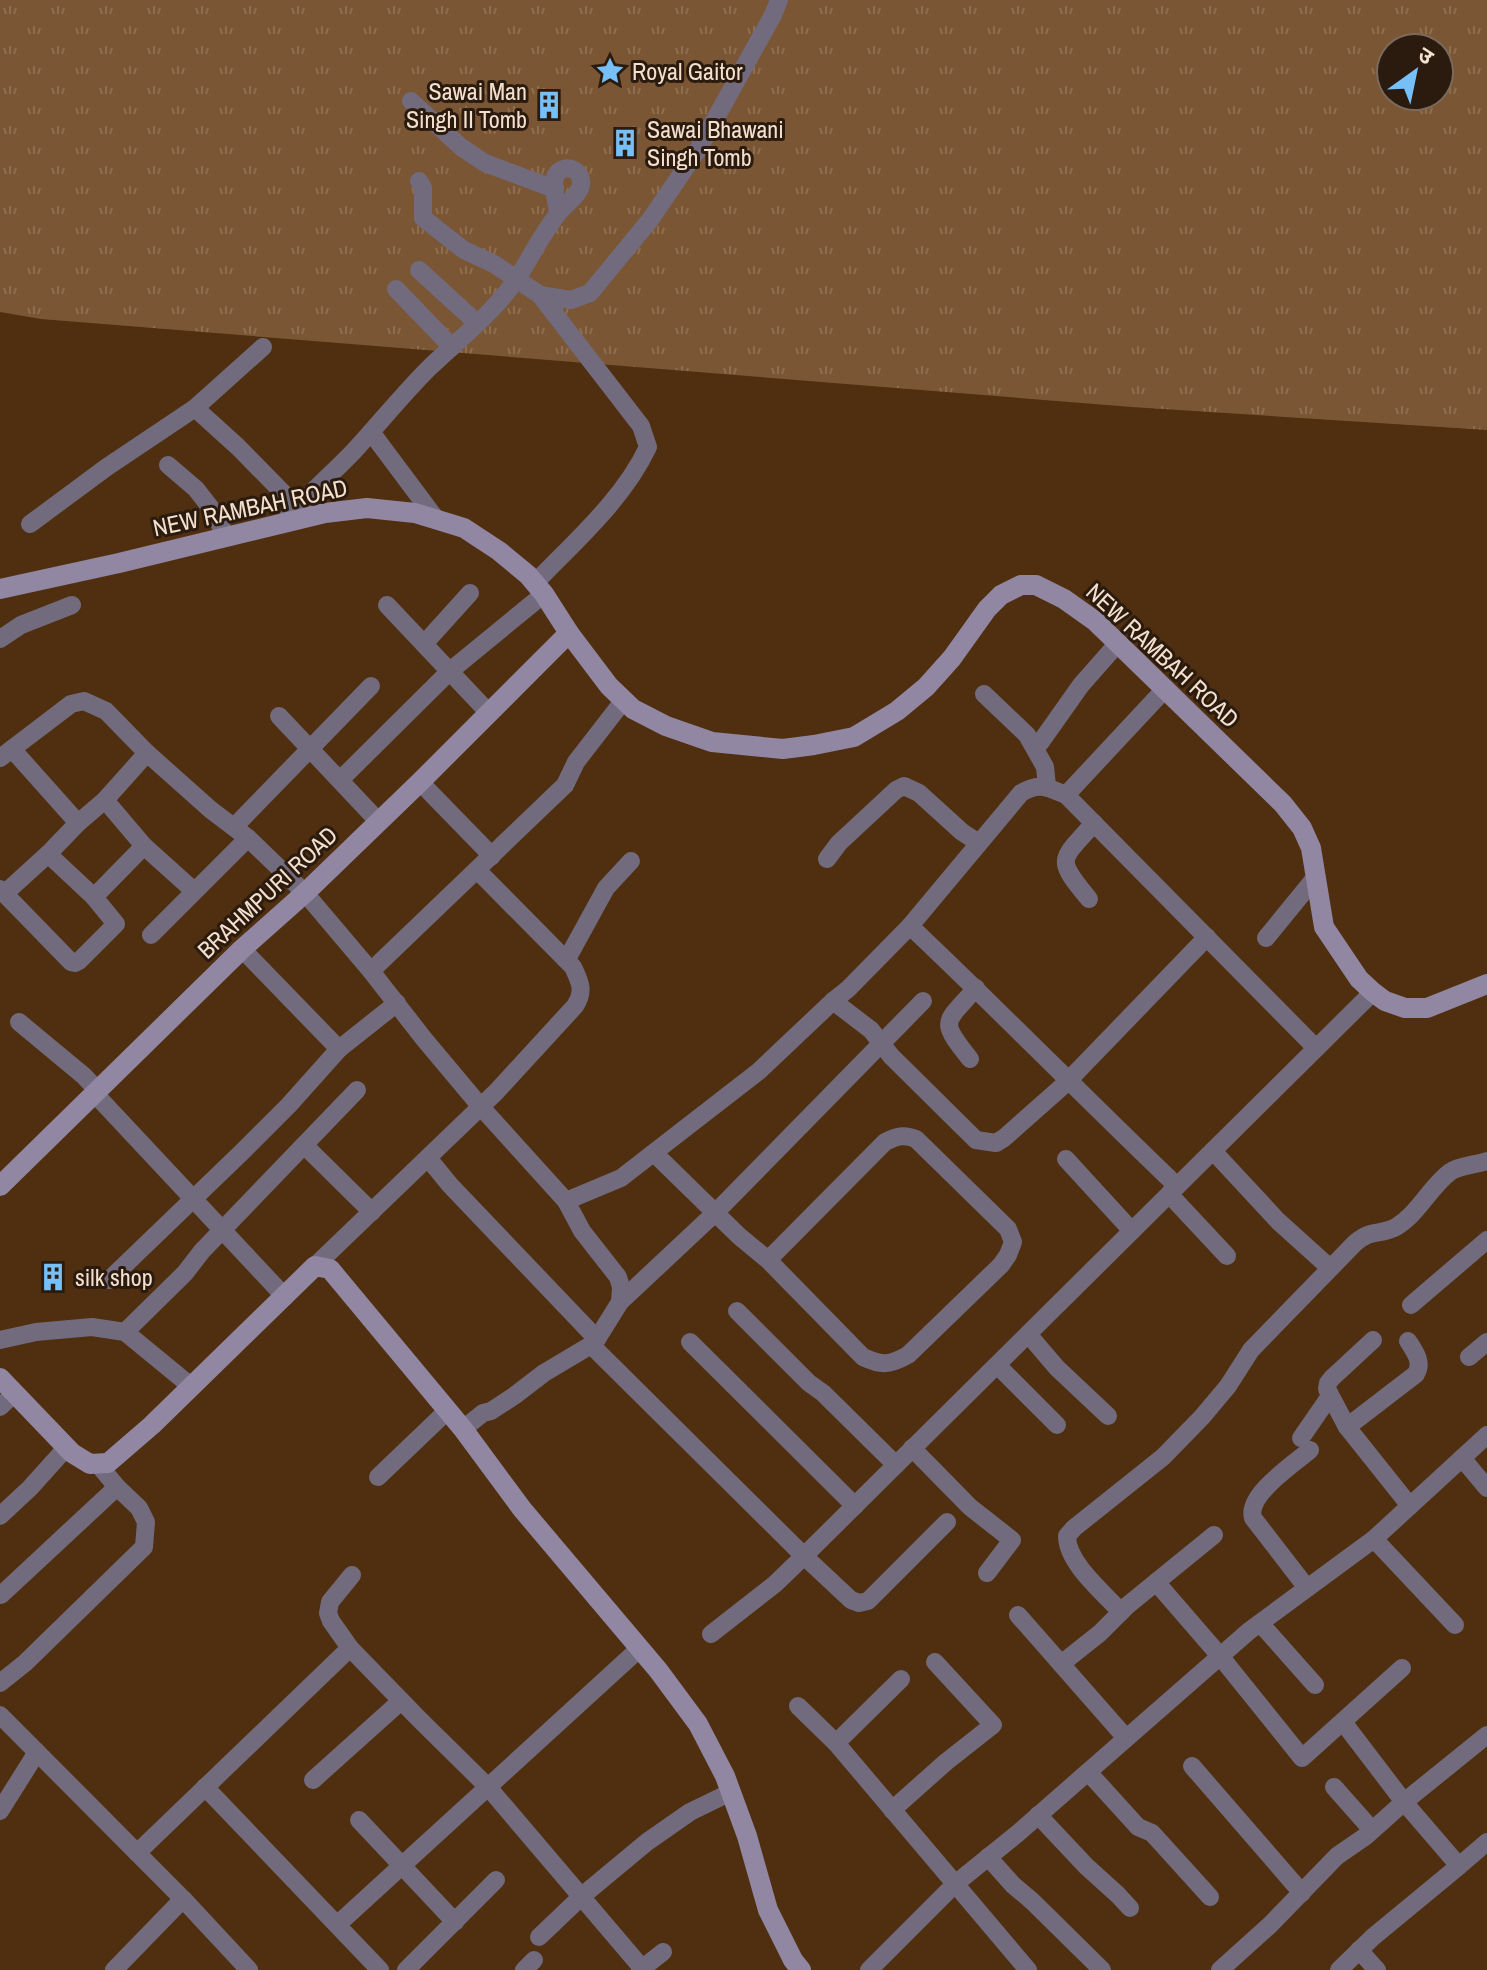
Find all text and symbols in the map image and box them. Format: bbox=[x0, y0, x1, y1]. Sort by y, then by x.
north arrow bbox=[1375, 32, 1455, 112]
text: उ bbox=[1412, 39, 1440, 72]
place label: Royal Gaitor bbox=[632, 55, 743, 87]
place icon: Royal Gaitor bbox=[595, 56, 625, 86]
place label: Sawai Man Singh II Tomb bbox=[406, 75, 527, 135]
building icon: Sawai Man Singh II Tomb bbox=[534, 90, 564, 120]
place label: Sawai Bhawani Singh Tomb bbox=[647, 113, 784, 173]
building icon: Sawai Bhawani Singh Tomb bbox=[610, 128, 640, 158]
street label: NEW RAMBAH ROAD bbox=[150, 471, 350, 543]
street label: NEW RAMBAH ROAD bbox=[1080, 576, 1246, 734]
street label: BRAHMPURI ROAD bbox=[190, 819, 344, 965]
place label: silk shop bbox=[75, 1261, 153, 1293]
building icon: silk shop bbox=[38, 1262, 68, 1292]

